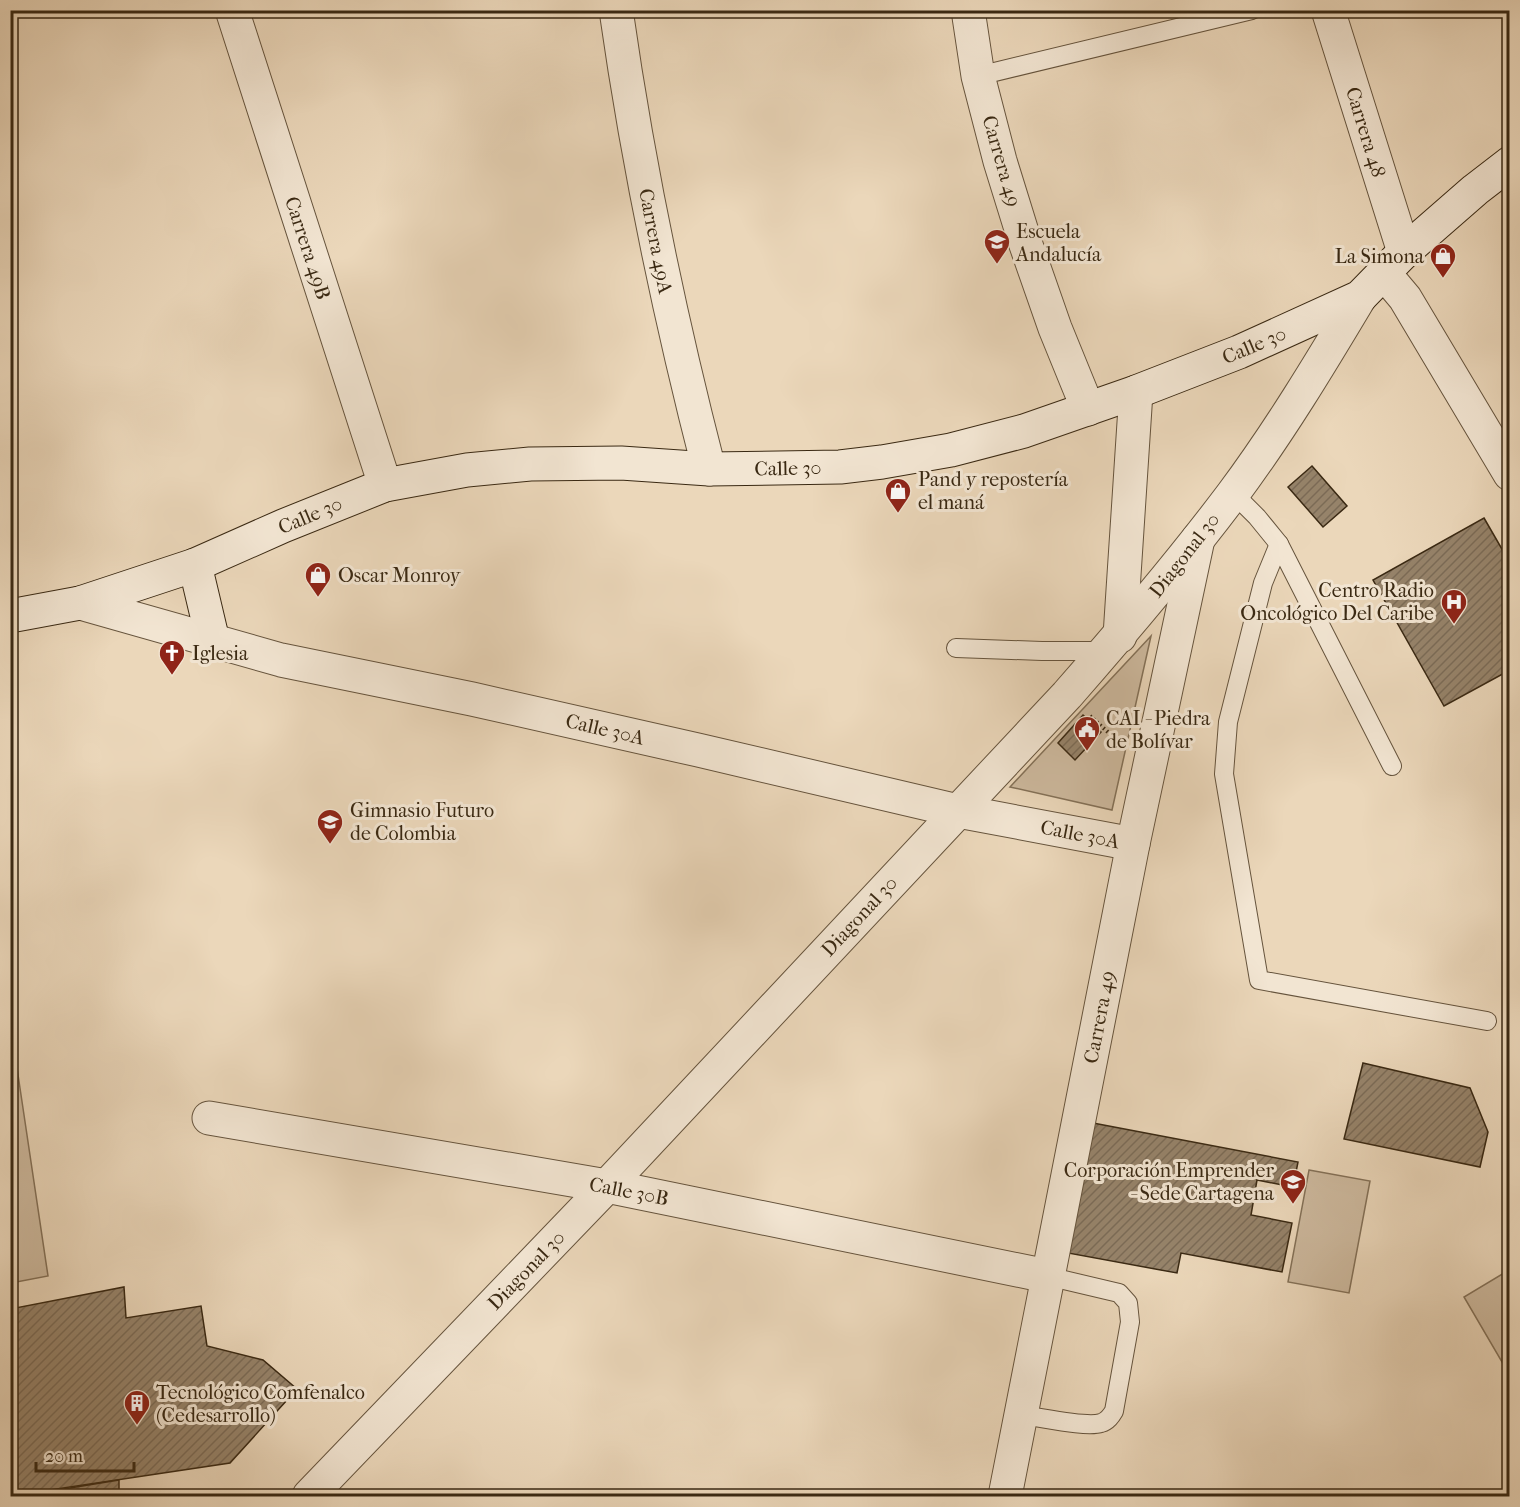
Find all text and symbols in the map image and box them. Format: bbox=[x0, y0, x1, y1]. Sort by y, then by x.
street label: Carrera 48 bbox=[1341, 84, 1390, 180]
street label: Carrera 49 bbox=[978, 113, 1026, 209]
street label: Carrera 49A bbox=[634, 186, 677, 297]
street label: Carrera 49B bbox=[280, 194, 335, 303]
place label: Escuela Andalucía bbox=[1015, 220, 1102, 266]
school or university icon: Escuela Andalucía bbox=[982, 227, 1012, 265]
shop icon: La Simona bbox=[1428, 241, 1458, 279]
place label: La Simona bbox=[1335, 245, 1425, 268]
street label: Calle 30 bbox=[1219, 322, 1290, 369]
street label: Calle 30 bbox=[754, 456, 822, 481]
place label: Pand y repostería el maná bbox=[918, 468, 1069, 514]
shop icon: Pand y repostería el maná bbox=[883, 476, 913, 514]
street label: Calle 30 bbox=[275, 492, 346, 539]
street label: Diagonal 30 bbox=[1144, 508, 1225, 602]
shop icon: Oscar Monroy bbox=[303, 560, 333, 598]
place label: Oscar Monroy bbox=[338, 564, 462, 587]
place label: Centro Radio Oncológico Del Caribe bbox=[1240, 579, 1434, 625]
hospital icon: Centro Radio Oncológico Del Caribe bbox=[1439, 587, 1469, 625]
church icon: Iglesia bbox=[157, 638, 187, 676]
place label: Iglesia bbox=[192, 642, 249, 665]
place label: CAI - Piedra de Bolívar bbox=[1106, 707, 1211, 753]
street label: Calle 30A bbox=[563, 709, 647, 750]
public building icon: CAI - Piedra de Bolívar bbox=[1072, 714, 1102, 752]
place label: Gimnasio Futuro de Colombia bbox=[350, 799, 494, 845]
school or university icon: Gimnasio Futuro de Colombia bbox=[315, 807, 345, 845]
street label: Calle 30A bbox=[1038, 816, 1122, 854]
street label: Diagonal 30 bbox=[817, 872, 902, 961]
street label: Carrera 49 bbox=[1079, 969, 1120, 1065]
place label: Corporación Emprender - Sede Cartagena bbox=[1064, 1159, 1275, 1205]
school or university icon: Corporación Emprender - Sede Cartagena bbox=[1278, 1167, 1308, 1205]
street label: Calle 30B bbox=[587, 1173, 670, 1210]
street label: Diagonal 30 bbox=[483, 1226, 570, 1315]
place label: Tecnológico Comfenalco (Cedesarrollo) bbox=[156, 1381, 365, 1427]
building icon: Tecnológico Comfenalco (Cedesarrollo) bbox=[122, 1388, 152, 1426]
scale bar bbox=[36, 1435, 134, 1473]
text: 20 m bbox=[45, 1446, 83, 1467]

